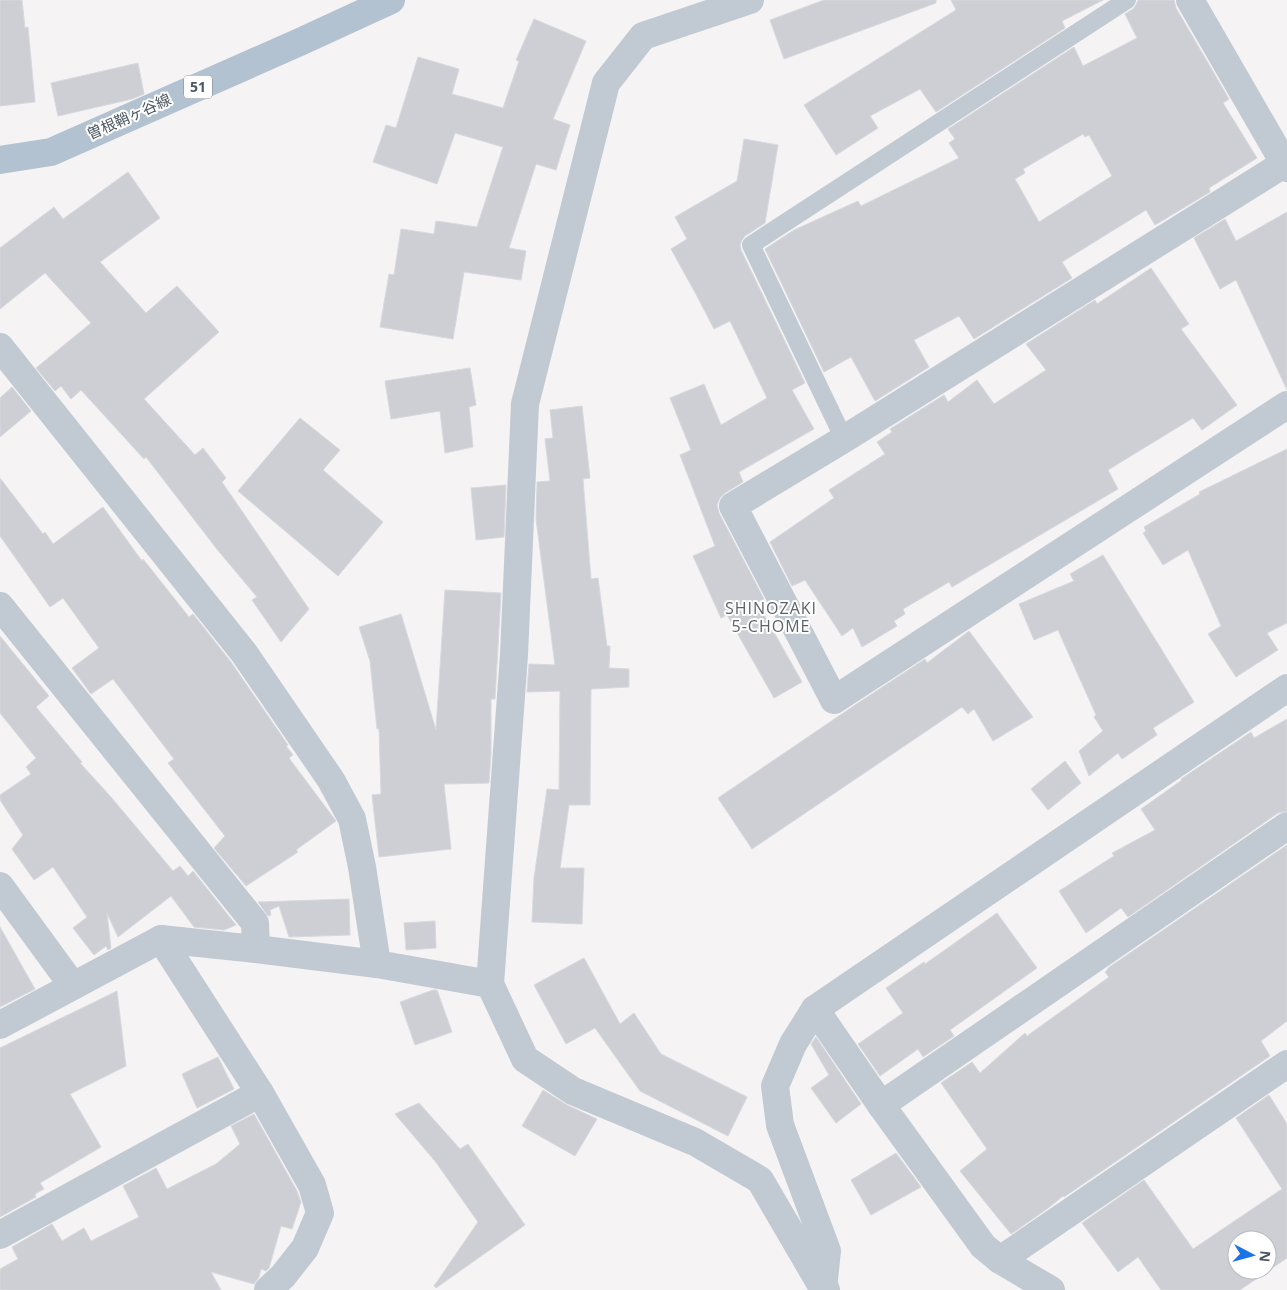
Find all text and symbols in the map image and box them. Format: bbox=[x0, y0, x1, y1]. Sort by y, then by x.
road number: 51 bbox=[184, 75, 212, 98]
street label: 曽根鞘ヶ谷線 bbox=[83, 89, 174, 144]
district label: SHINOZAKI 5-CHOME bbox=[725, 597, 817, 637]
north arrow bbox=[1227, 1230, 1277, 1280]
text: N bbox=[1255, 1250, 1275, 1263]

